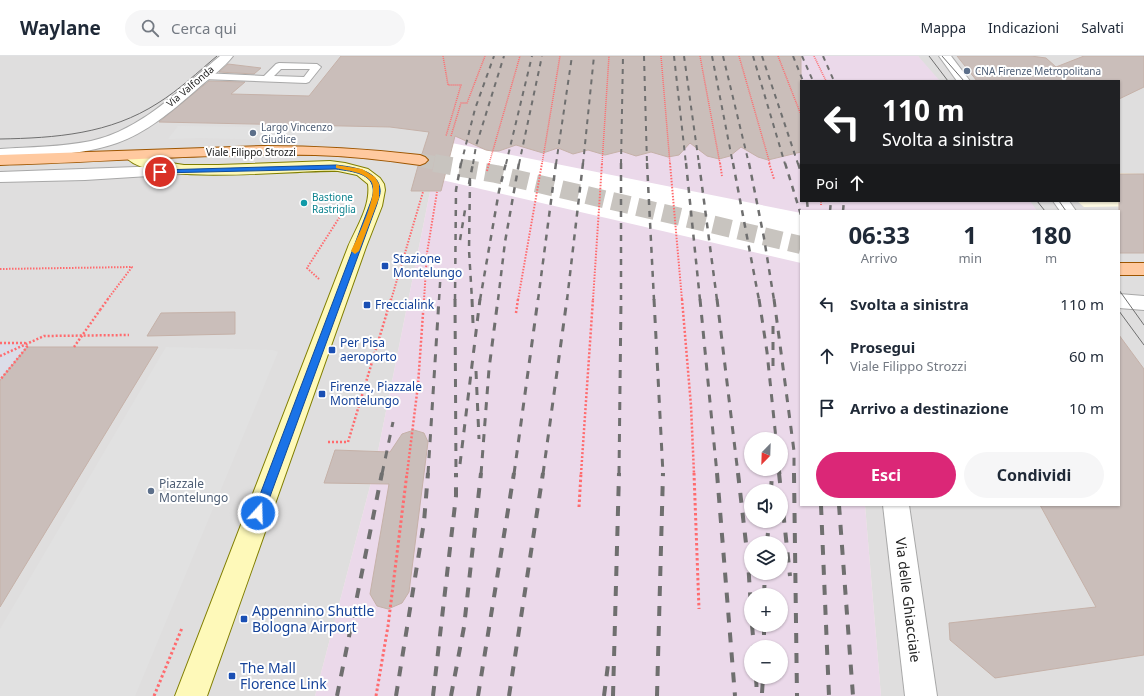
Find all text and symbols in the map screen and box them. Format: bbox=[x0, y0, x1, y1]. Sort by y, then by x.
search box bbox=[125, 10, 405, 46]
text: Waylane bbox=[20, 15, 101, 41]
icon: search bbox=[139, 17, 161, 39]
text: Cerca qui bbox=[171, 18, 237, 38]
text: Mappa bbox=[920, 18, 966, 37]
text: Indicazioni bbox=[988, 18, 1059, 37]
text: Salvati bbox=[1081, 18, 1124, 37]
street label: Via Valfonda bbox=[163, 62, 217, 110]
place label: CNA Firenze Metropolitana bbox=[975, 64, 1101, 78]
marker: CNA Firenze Metropolitana bbox=[962, 66, 972, 76]
text: 110 m bbox=[882, 91, 965, 129]
icon: left bbox=[816, 96, 868, 148]
place label: Largo Vincenzo Giudice bbox=[261, 120, 333, 146]
text: Svolta a sinistra bbox=[882, 127, 1014, 151]
marker: Largo Vincenzo Giudice bbox=[248, 128, 258, 138]
street label: Viale Filippo Strozzi bbox=[206, 145, 296, 159]
pin bbox=[143, 155, 177, 189]
icon: arrive bbox=[149, 161, 171, 183]
icon: ahead bbox=[846, 172, 868, 194]
text: Poi bbox=[816, 173, 838, 193]
place label: Bastione Rastriglia bbox=[312, 190, 356, 216]
marker: Bastione Rastriglia bbox=[299, 198, 309, 208]
text: 06:33 bbox=[848, 218, 910, 251]
text: 1 bbox=[963, 218, 977, 251]
text: 180 bbox=[1030, 218, 1072, 251]
text: Arrivo bbox=[861, 249, 898, 267]
text: min bbox=[958, 249, 982, 267]
text: m bbox=[1045, 249, 1057, 267]
place label: Stazione Montelungo bbox=[393, 250, 462, 281]
marker: Stazione Montelungo bbox=[380, 261, 390, 271]
icon: left bbox=[816, 293, 838, 315]
text: Svolta a sinistra bbox=[850, 294, 969, 314]
text: 110 m bbox=[1060, 294, 1104, 314]
place label: Freccialink bbox=[375, 296, 435, 313]
marker: Freccialink bbox=[362, 300, 372, 310]
place label: Per Pisa aeroporto bbox=[340, 334, 397, 365]
text: Prosegui bbox=[850, 337, 915, 357]
marker: Per Pisa aeroporto bbox=[327, 345, 337, 355]
icon: ahead bbox=[816, 345, 838, 367]
text: 60 m bbox=[1069, 346, 1104, 366]
text: Viale Filippo Strozzi bbox=[850, 357, 967, 375]
place label: Firenze, Piazzale Montelungo bbox=[330, 378, 422, 409]
marker: Firenze, Piazzale Montelungo bbox=[317, 389, 327, 399]
icon: arrive bbox=[816, 397, 838, 419]
text: Arrivo a destinazione bbox=[850, 398, 1009, 418]
text: 10 m bbox=[1069, 398, 1104, 418]
north arrow bbox=[744, 432, 788, 476]
map controls bbox=[744, 432, 788, 684]
button: Esci bbox=[816, 452, 956, 498]
button: Condividi bbox=[964, 452, 1104, 498]
place label: Piazzale Montelungo bbox=[159, 475, 228, 506]
button: sound bbox=[744, 484, 788, 528]
marker: Piazzale Montelungo bbox=[146, 486, 156, 496]
position arrow bbox=[237, 492, 279, 534]
button: layers bbox=[744, 536, 788, 580]
street label: Via delle Ghiacciaie bbox=[891, 536, 926, 663]
button: + bbox=[744, 588, 788, 632]
place label: Appennino Shuttle Bologna Airport bbox=[252, 601, 374, 636]
marker: Appennino Shuttle Bologna Airport bbox=[239, 614, 249, 624]
button: − bbox=[744, 640, 788, 684]
place label: The Mall Florence Link bbox=[240, 658, 327, 693]
marker: The Mall Florence Link bbox=[227, 671, 237, 681]

